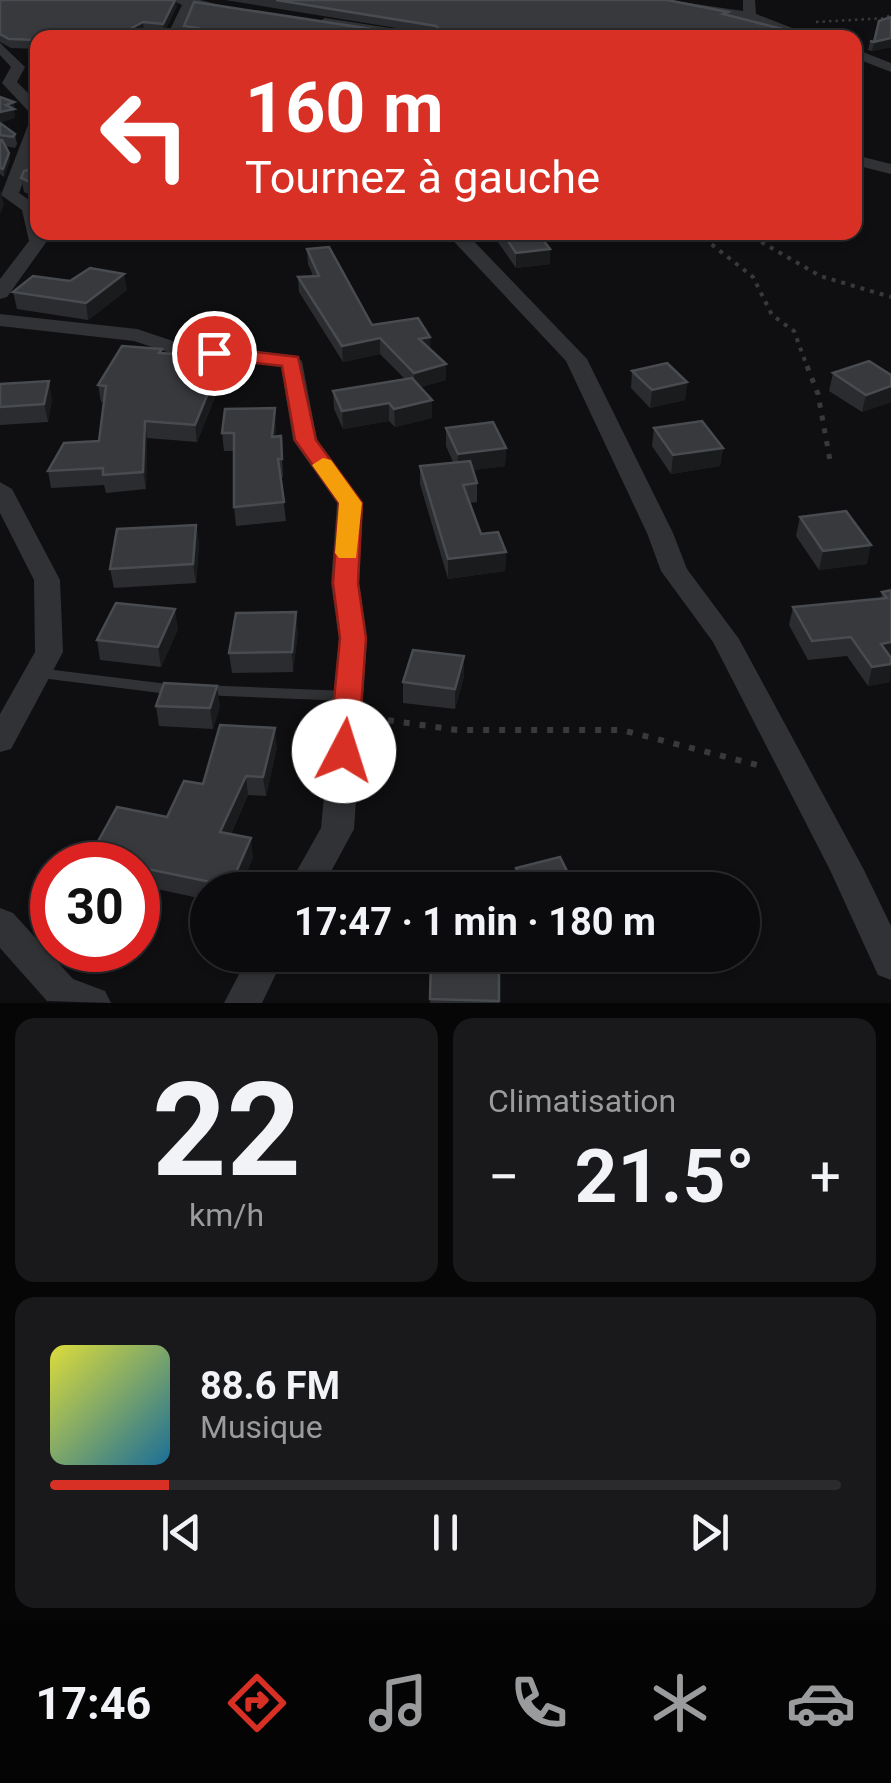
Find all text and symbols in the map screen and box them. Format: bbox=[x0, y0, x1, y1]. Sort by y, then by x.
text: 160 m bbox=[245, 67, 444, 149]
icon: left bbox=[80, 70, 210, 200]
text: Tournez à gauche bbox=[245, 151, 600, 204]
pin bbox=[172, 311, 257, 396]
icon: arrive bbox=[187, 326, 242, 381]
position arrow bbox=[292, 699, 396, 803]
speed limit sign: 30 bbox=[30, 842, 160, 972]
text: 17:47 · 1 min · 180 m bbox=[294, 900, 656, 944]
text: 22 bbox=[152, 1054, 301, 1207]
text: Climatisation bbox=[488, 1082, 676, 1120]
text: 21.5° bbox=[575, 1132, 755, 1220]
text: − bbox=[488, 1145, 519, 1209]
text: + bbox=[810, 1145, 841, 1209]
text: km/h bbox=[189, 1196, 264, 1234]
text: 88.6 FM bbox=[200, 1364, 340, 1408]
text: Musique bbox=[200, 1408, 323, 1446]
icon: previous bbox=[154, 1505, 209, 1560]
icon: pause bbox=[418, 1505, 473, 1560]
icon: next bbox=[682, 1505, 737, 1560]
icon: directions bbox=[222, 1668, 292, 1738]
icon: music bbox=[363, 1668, 433, 1738]
icon: phone bbox=[504, 1668, 574, 1738]
icon: climate bbox=[645, 1668, 715, 1738]
icon: car bbox=[786, 1668, 856, 1738]
text: 17:46 bbox=[35, 1677, 151, 1730]

